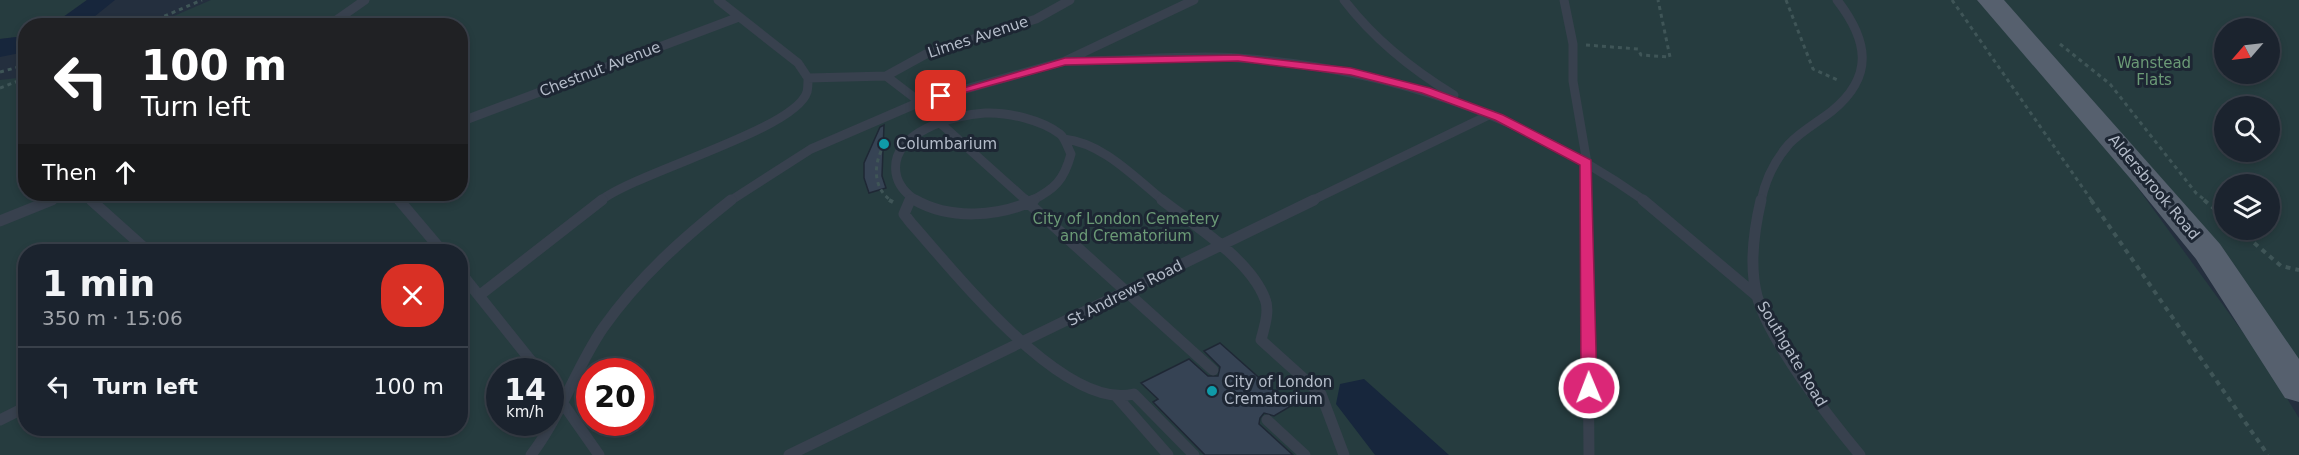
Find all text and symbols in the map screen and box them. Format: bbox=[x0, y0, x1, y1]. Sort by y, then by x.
street label: Limes Avenue bbox=[925, 12, 1031, 62]
north arrow bbox=[2214, 18, 2280, 84]
map controls bbox=[2214, 18, 2280, 240]
street label: Chestnut Avenue bbox=[537, 38, 663, 100]
text: 100 m bbox=[141, 41, 287, 90]
icon: left bbox=[42, 42, 120, 120]
park label: Wanstead Flats bbox=[2117, 54, 2191, 89]
pin bbox=[915, 70, 966, 121]
icon: arrive bbox=[924, 79, 957, 112]
text: Turn left bbox=[141, 91, 251, 122]
button: search bbox=[2214, 96, 2280, 162]
street label: Aldersbrook Road bbox=[2105, 131, 2203, 243]
place label: Columbarium bbox=[896, 135, 997, 153]
marker: Columbarium bbox=[877, 137, 891, 151]
icon: ahead bbox=[109, 156, 142, 189]
text: Then bbox=[42, 160, 97, 185]
button: layers bbox=[2214, 174, 2280, 240]
park label: City of London Cemetery and Crematorium bbox=[1033, 210, 1220, 245]
street label: St Andrews Road bbox=[1064, 256, 1186, 330]
text: 1 min bbox=[42, 263, 155, 304]
button: close bbox=[381, 264, 444, 327]
street label: Southgate Road bbox=[1753, 298, 1831, 410]
text: 350 m · 15:06 bbox=[42, 306, 183, 330]
position arrow bbox=[1557, 356, 1621, 420]
speed limit sign: 20 bbox=[576, 358, 654, 436]
icon: left bbox=[42, 370, 75, 403]
text: 14 bbox=[504, 372, 546, 407]
place label: City of London Crematorium bbox=[1224, 373, 1332, 408]
text: Turn left bbox=[93, 374, 198, 399]
text: 100 m bbox=[374, 374, 444, 399]
marker: City of London Crematorium bbox=[1205, 384, 1219, 398]
text: km/h bbox=[506, 403, 544, 421]

